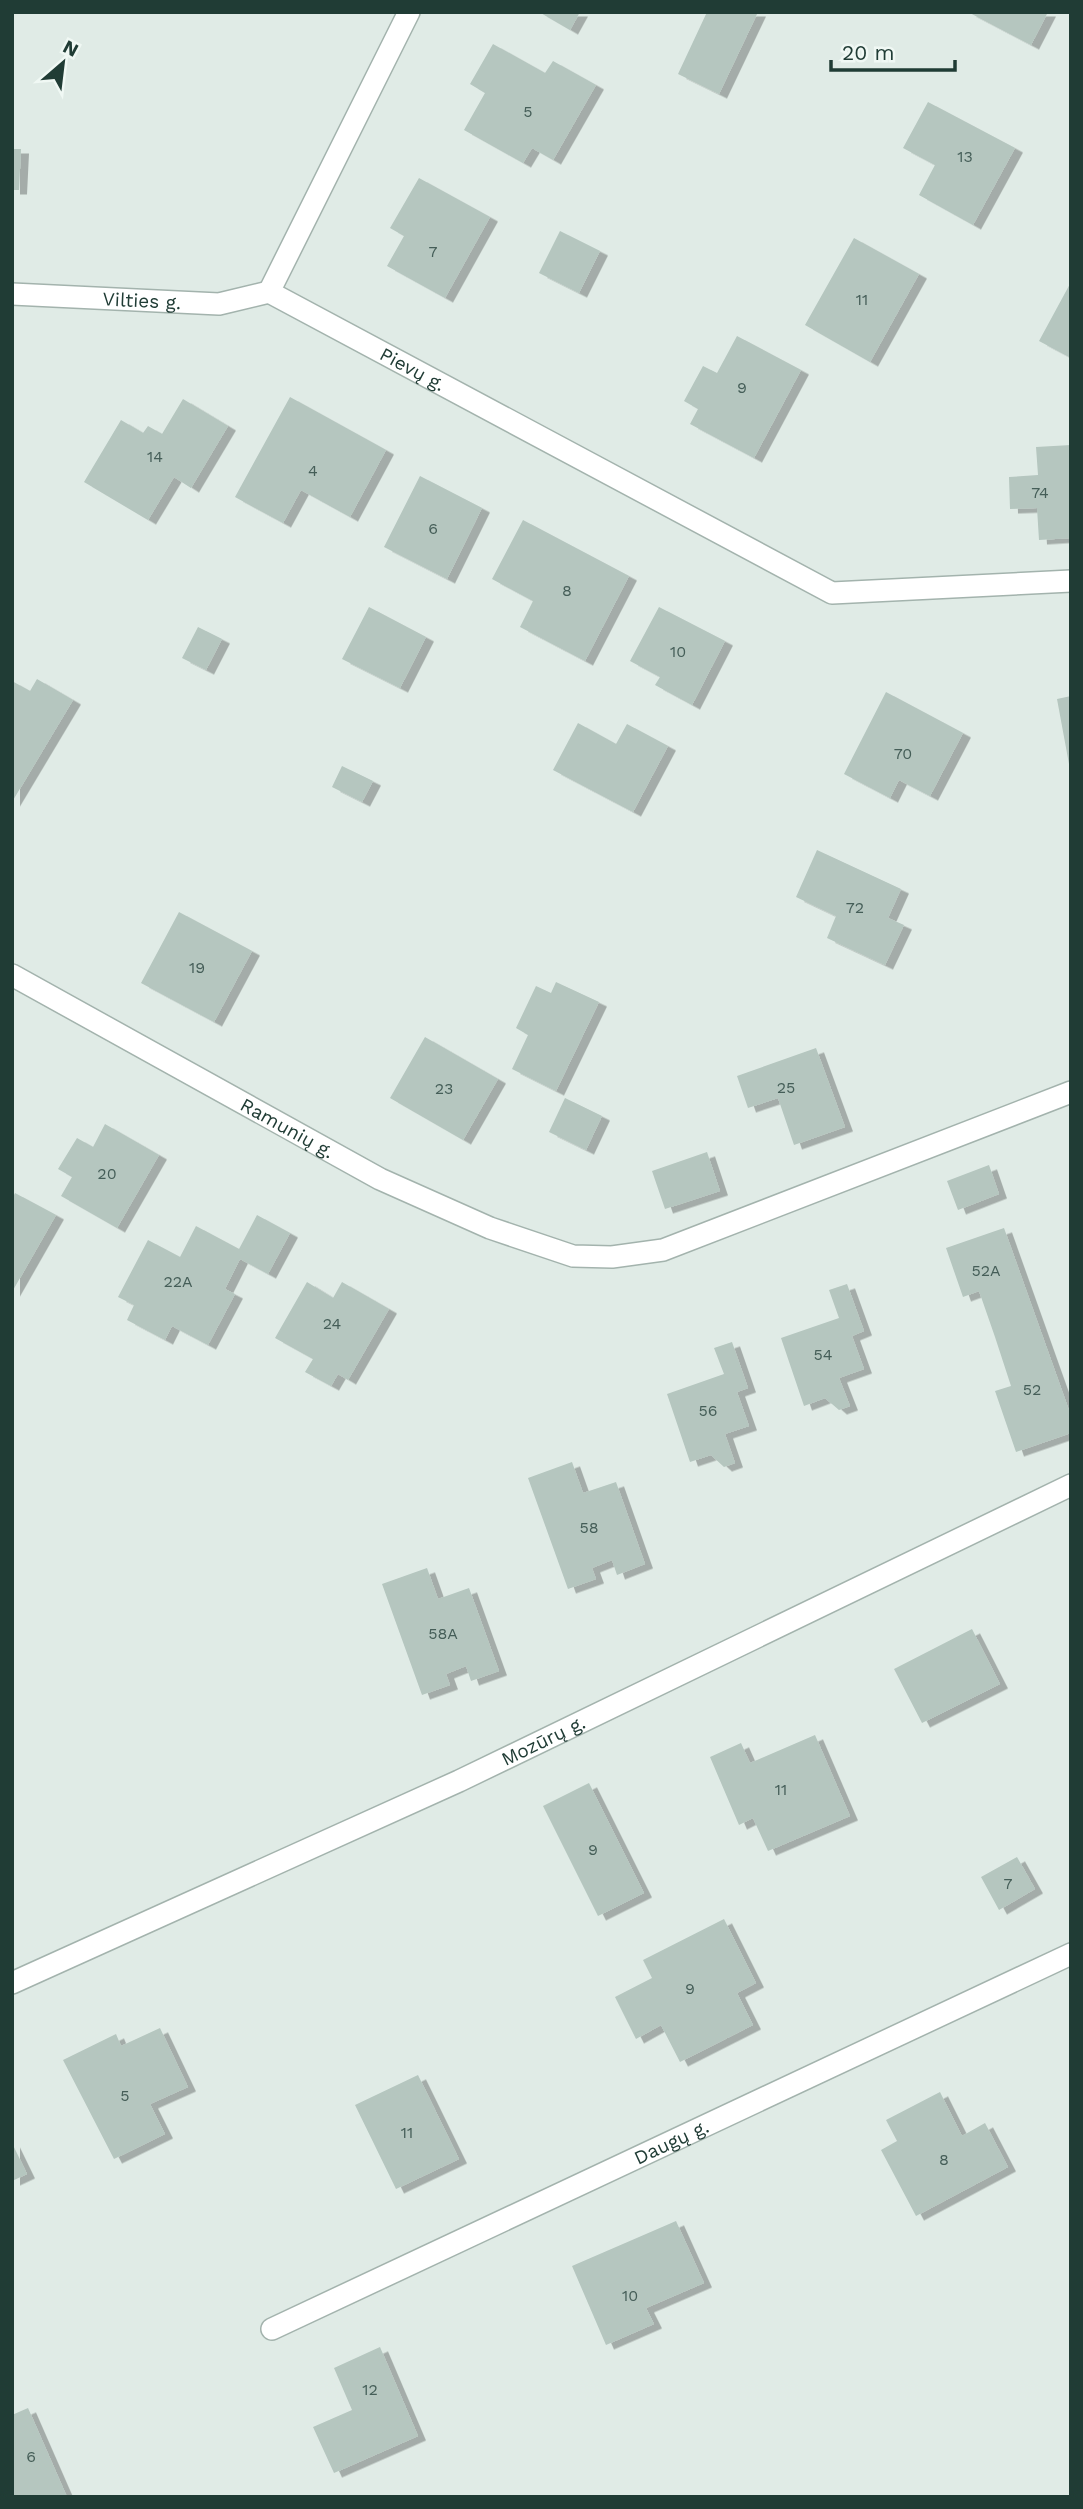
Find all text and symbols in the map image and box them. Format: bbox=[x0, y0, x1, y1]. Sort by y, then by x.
north arrow bbox=[28, 28, 98, 98]
scale bar bbox=[831, 28, 955, 72]
text: N bbox=[59, 35, 82, 62]
text: 20 m bbox=[842, 40, 894, 65]
house number: 5 bbox=[523, 102, 533, 121]
house number: 13 bbox=[957, 147, 973, 166]
house number: 7 bbox=[429, 242, 438, 261]
street label: Vilties g. bbox=[102, 287, 182, 314]
house number: 11 bbox=[856, 290, 868, 309]
street label: Pievų g. bbox=[376, 342, 449, 396]
house number: 9 bbox=[737, 378, 747, 397]
house number: 14 bbox=[147, 447, 163, 466]
house number: 4 bbox=[308, 461, 318, 480]
house number: 74 bbox=[1031, 483, 1049, 502]
house number: 6 bbox=[428, 519, 438, 538]
house number: 8 bbox=[562, 581, 572, 600]
house number: 10 bbox=[670, 642, 686, 661]
house number: 70 bbox=[894, 744, 912, 763]
house number: 72 bbox=[846, 898, 864, 917]
house number: 19 bbox=[189, 958, 205, 977]
house number: 25 bbox=[777, 1078, 795, 1097]
house number: 23 bbox=[435, 1079, 453, 1098]
street label: Ramunių g. bbox=[236, 1093, 338, 1163]
house number: 20 bbox=[97, 1164, 117, 1183]
house number: 52A bbox=[971, 1261, 1001, 1280]
house number: 22A bbox=[163, 1272, 193, 1291]
house number: 24 bbox=[323, 1314, 342, 1333]
house number: 54 bbox=[813, 1345, 833, 1364]
house number: 52 bbox=[1023, 1380, 1041, 1399]
house number: 56 bbox=[698, 1401, 718, 1420]
house number: 58 bbox=[579, 1518, 599, 1537]
house number: 58A bbox=[428, 1624, 458, 1643]
street label: Mozūrų g. bbox=[498, 1711, 589, 1771]
house number: 11 bbox=[775, 1780, 787, 1799]
house number: 9 bbox=[588, 1840, 598, 1859]
house number: 7 bbox=[1004, 1874, 1013, 1893]
house number: 9 bbox=[685, 1979, 695, 1998]
house number: 5 bbox=[120, 2086, 130, 2105]
street label: Daugų g. bbox=[630, 2115, 712, 2169]
house number: 11 bbox=[401, 2123, 413, 2142]
house number: 8 bbox=[939, 2150, 949, 2169]
house number: 10 bbox=[622, 2286, 638, 2305]
house number: 12 bbox=[362, 2380, 378, 2399]
house number: 6 bbox=[26, 2447, 36, 2466]

